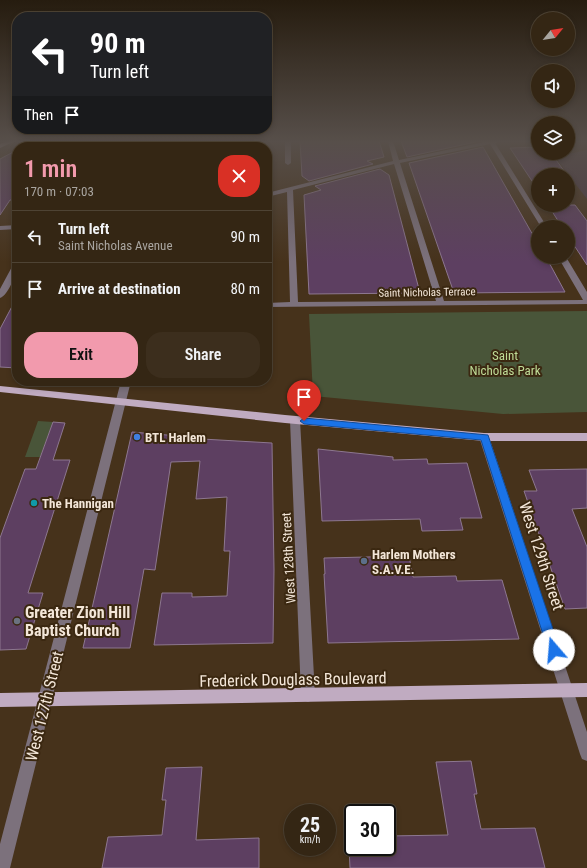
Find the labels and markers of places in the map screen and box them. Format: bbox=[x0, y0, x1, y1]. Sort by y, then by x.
pin bbox=[287, 380, 321, 421]
place label: BTL Harlem bbox=[145, 430, 206, 445]
marker: BTL Harlem bbox=[132, 432, 142, 442]
place label: The Hannigan bbox=[42, 496, 114, 511]
marker: The Hannigan bbox=[29, 498, 39, 508]
place label: Harlem Mothers S.A.V.E. bbox=[372, 547, 456, 577]
marker: Harlem Mothers S.A.V.E. bbox=[359, 556, 369, 566]
place label: Greater Zion Hill Baptist Church bbox=[25, 603, 130, 640]
marker: Greater Zion Hill Baptist Church bbox=[12, 616, 22, 626]

